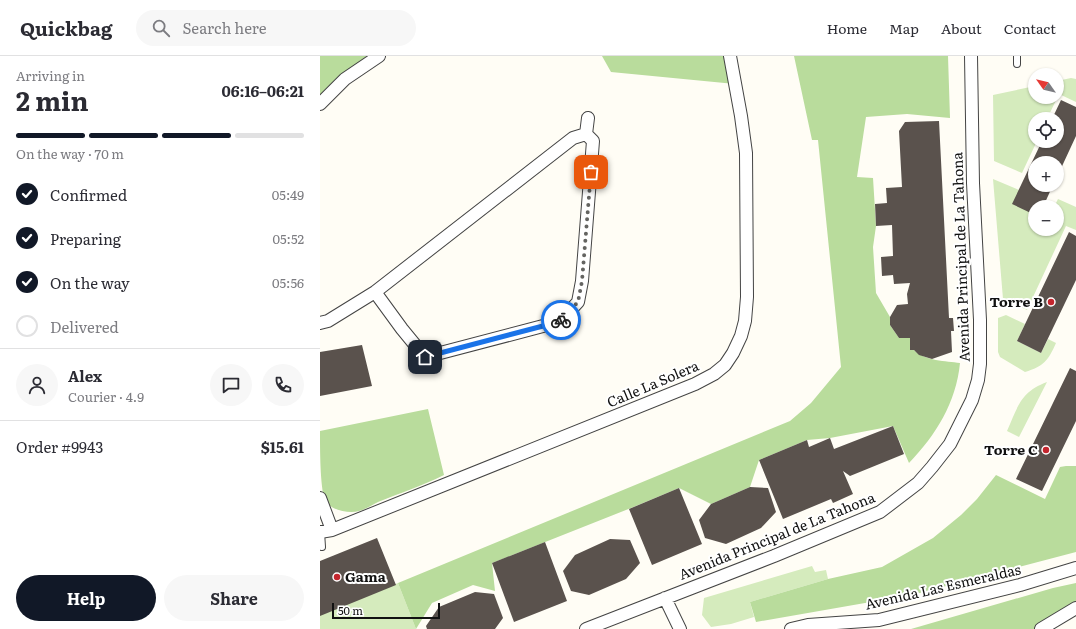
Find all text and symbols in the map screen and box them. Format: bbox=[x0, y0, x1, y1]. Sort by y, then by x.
search box bbox=[136, 10, 416, 46]
text: Quickbag bbox=[20, 14, 112, 42]
text: Search here bbox=[182, 16, 267, 39]
icon: search bbox=[150, 17, 172, 39]
text: Home bbox=[827, 18, 867, 38]
text: Map bbox=[889, 18, 919, 38]
text: About bbox=[941, 18, 982, 38]
text: Contact bbox=[1004, 18, 1056, 38]
text: Arriving in bbox=[16, 66, 85, 85]
north arrow bbox=[1028, 68, 1064, 104]
map controls bbox=[1028, 68, 1064, 236]
text: 06:16–06:21 bbox=[221, 79, 304, 102]
text: 2 min bbox=[16, 80, 89, 119]
button: locate bbox=[1028, 112, 1064, 148]
text: On the way · 70 m bbox=[16, 144, 124, 163]
street label: Avenida Principal de La Tahona bbox=[946, 151, 974, 362]
pin bbox=[574, 155, 608, 189]
button: + bbox=[1028, 156, 1064, 192]
icon: bag bbox=[580, 161, 602, 183]
icon: check bbox=[16, 183, 38, 205]
text: Confirmed bbox=[50, 183, 127, 206]
text: 05:49 bbox=[272, 185, 304, 204]
button: − bbox=[1028, 200, 1064, 236]
icon: check bbox=[16, 227, 38, 249]
text: Preparing bbox=[50, 227, 121, 250]
text: 05:52 bbox=[272, 229, 304, 248]
icon: check bbox=[16, 271, 38, 293]
text: On the way bbox=[50, 271, 130, 294]
text: 05:56 bbox=[272, 273, 304, 292]
place label: Torre B bbox=[989, 291, 1043, 311]
marker: Torre B bbox=[1046, 297, 1056, 307]
courier bbox=[541, 300, 581, 340]
icon: bike bbox=[550, 309, 572, 331]
text: Delivered bbox=[50, 315, 119, 338]
pin bbox=[408, 340, 442, 374]
icon: home bbox=[414, 346, 436, 368]
street label: Calle La Solera bbox=[604, 355, 702, 411]
button: person bbox=[16, 364, 58, 406]
text: Alex bbox=[68, 364, 102, 387]
button: chat bbox=[210, 364, 252, 406]
button: phone bbox=[262, 364, 304, 406]
text: Courier · 4.9 bbox=[68, 387, 144, 406]
text: Order #9943 bbox=[16, 435, 103, 458]
text: $15.61 bbox=[261, 435, 304, 458]
place label: Torre C bbox=[984, 439, 1038, 459]
marker: Torre C bbox=[1041, 445, 1051, 455]
street label: Avenida Principal de La Tahona bbox=[676, 486, 878, 584]
street label: Avenida Las Esmeraldas bbox=[863, 558, 1023, 614]
place label: Gama bbox=[345, 566, 387, 586]
marker: Gama bbox=[332, 572, 342, 582]
button: Help bbox=[16, 575, 156, 621]
button: Share bbox=[164, 575, 304, 621]
scale bar bbox=[332, 601, 440, 620]
text: 50 m bbox=[338, 602, 363, 618]

